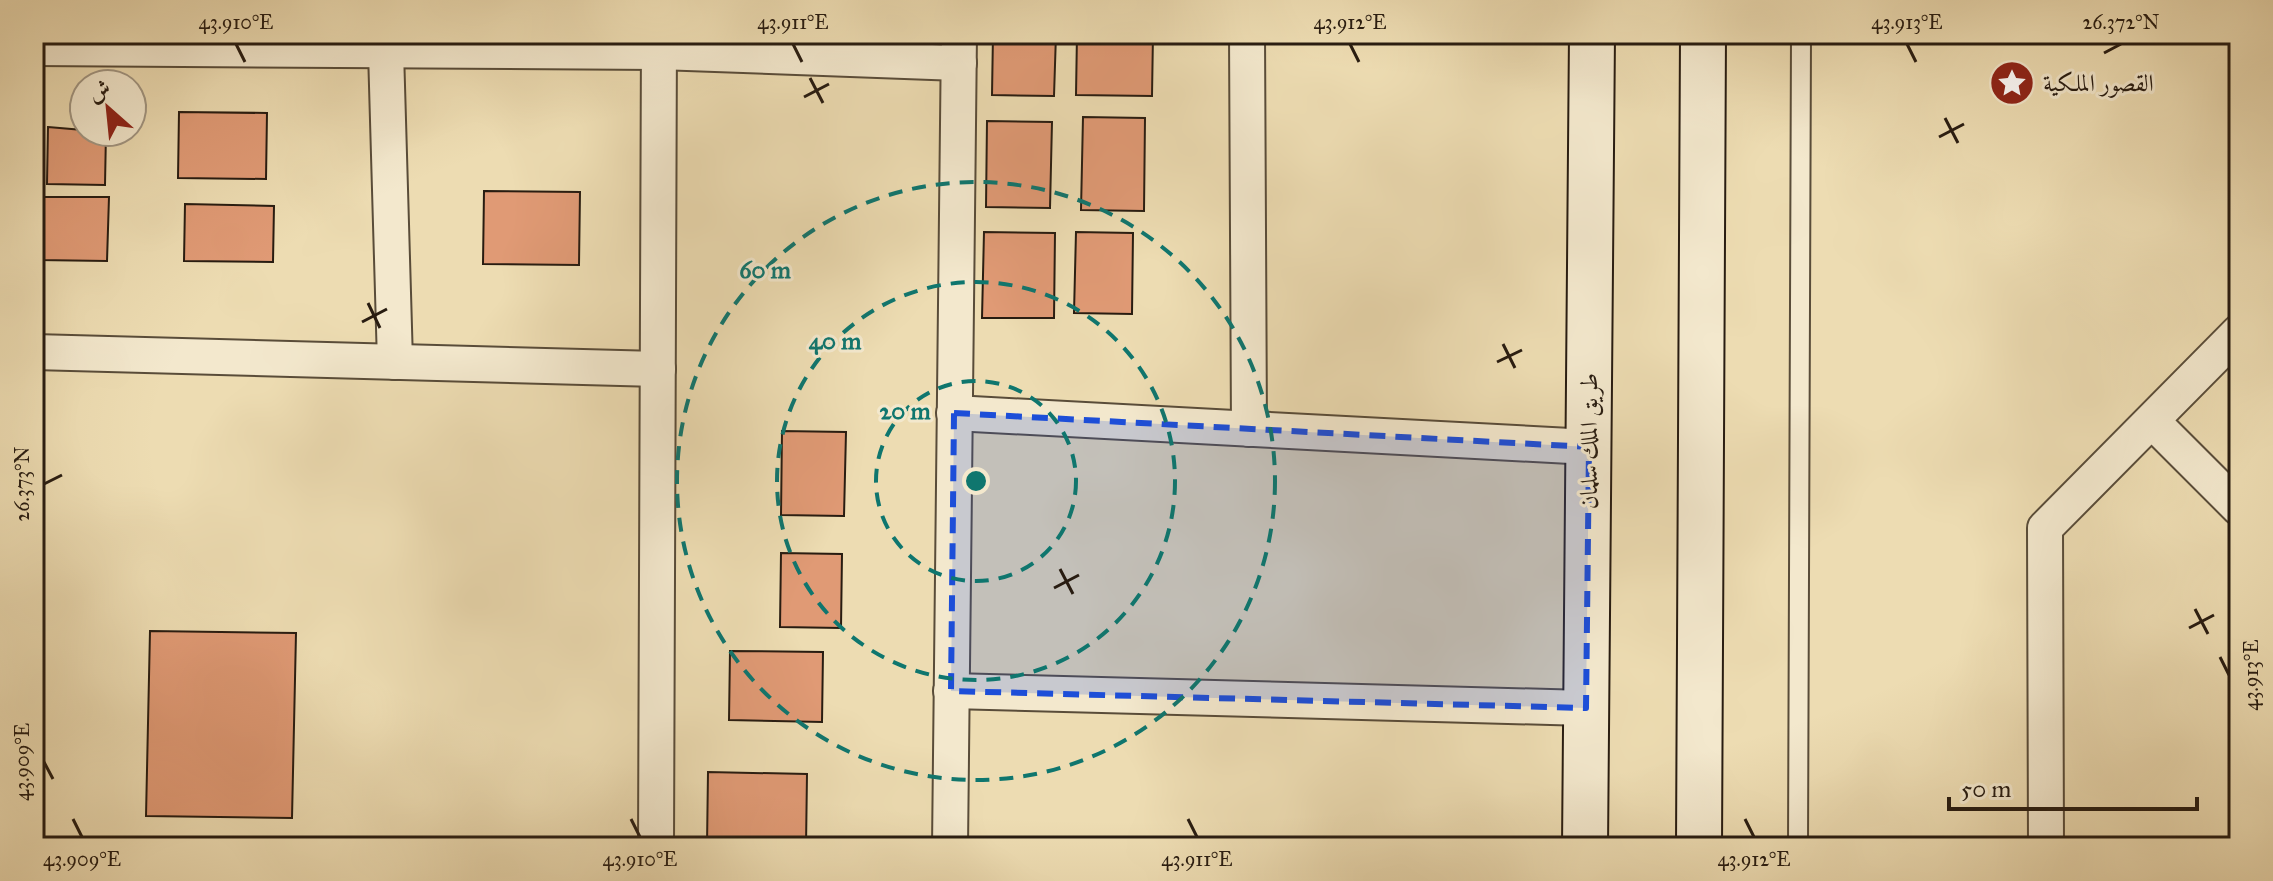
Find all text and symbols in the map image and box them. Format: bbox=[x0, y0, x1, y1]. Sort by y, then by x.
text: 43.910°E bbox=[199, 10, 273, 34]
text: 43.911°E bbox=[757, 10, 829, 34]
text: 43.912°E bbox=[1313, 10, 1387, 34]
text: 43.913°E bbox=[1871, 10, 1943, 34]
text: 26.372°N bbox=[2082, 10, 2160, 34]
place icon: القصور الملكية bbox=[1988, 59, 2036, 107]
north arrow bbox=[68, 68, 148, 148]
place label: القصور الملكية bbox=[2043, 68, 2154, 98]
text: ش bbox=[83, 74, 115, 108]
text: 60 m bbox=[739, 255, 792, 285]
text: 40 m bbox=[809, 326, 862, 356]
street label: طريق الملك سلمان bbox=[1574, 373, 1604, 509]
text: 20 m bbox=[879, 396, 931, 426]
text: 26.373°N bbox=[10, 446, 34, 522]
centre of rings bbox=[962, 467, 990, 495]
text: 43.913°E bbox=[2239, 639, 2263, 711]
text: 43.909°E bbox=[10, 723, 34, 801]
scale bar bbox=[1949, 761, 2197, 811]
text: 50 m bbox=[1961, 774, 2011, 804]
text: 43.909°E bbox=[43, 847, 121, 871]
text: 43.910°E bbox=[603, 847, 677, 871]
text: 43.911°E bbox=[1161, 847, 1233, 871]
text: 43.912°E bbox=[1717, 847, 1791, 871]

